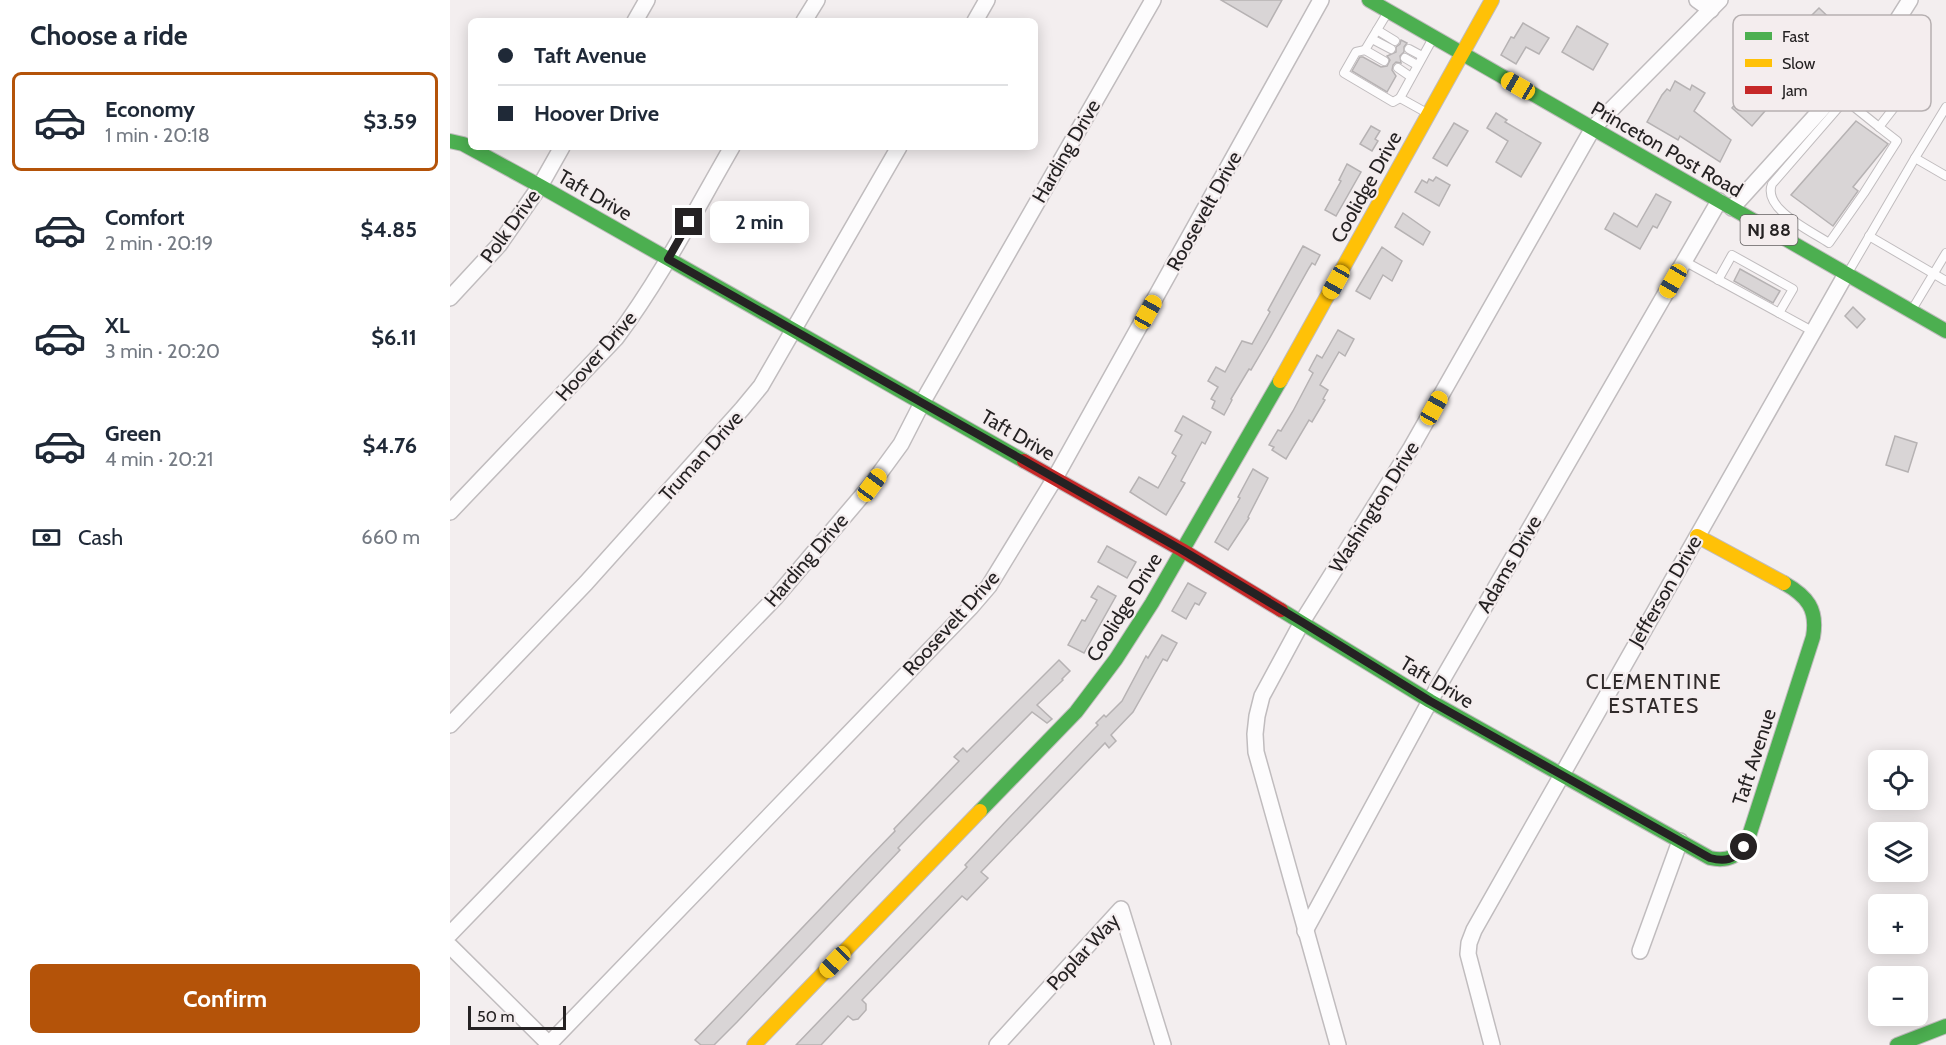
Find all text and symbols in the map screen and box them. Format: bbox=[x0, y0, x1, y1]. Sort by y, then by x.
legend bbox=[1733, 15, 1931, 111]
text: Choose a ride bbox=[30, 19, 188, 52]
text: Fast bbox=[1782, 27, 1810, 46]
text: Taft Avenue bbox=[534, 42, 646, 69]
text: Slow bbox=[1782, 54, 1816, 73]
car bbox=[1498, 69, 1538, 103]
text: Jam bbox=[1781, 81, 1808, 100]
icon: car bbox=[33, 95, 87, 149]
street label: Harding Drive bbox=[1027, 95, 1105, 207]
text: Economy bbox=[105, 96, 195, 123]
street label: Princeton Post Road bbox=[1587, 96, 1747, 202]
text: Hoover Drive bbox=[534, 100, 659, 127]
text: $3.59 bbox=[363, 108, 417, 135]
text: 1 min · 20:18 bbox=[105, 123, 210, 147]
street label: Coolidge Drive bbox=[1326, 127, 1406, 247]
street label: Roosevelt Drive bbox=[1161, 147, 1247, 275]
street label: Taft Drive bbox=[554, 164, 636, 226]
street label: Polk Drive bbox=[475, 184, 545, 268]
callout: 2 min bbox=[710, 201, 809, 243]
icon: car bbox=[33, 203, 87, 257]
text: Comfort bbox=[105, 204, 184, 231]
route end bbox=[675, 208, 702, 235]
text: 2 min bbox=[735, 210, 784, 234]
road number: NJ 88 bbox=[1740, 215, 1798, 245]
text: $4.85 bbox=[361, 216, 417, 243]
text: 2 min · 20:19 bbox=[105, 231, 213, 255]
car bbox=[1656, 261, 1690, 301]
car bbox=[1319, 262, 1353, 302]
car bbox=[1131, 292, 1165, 332]
street label: Hoover Drive bbox=[550, 306, 642, 406]
icon: car bbox=[33, 311, 87, 365]
text: XL bbox=[105, 312, 130, 339]
text: $6.11 bbox=[371, 324, 417, 351]
text: 3 min · 20:20 bbox=[105, 339, 220, 363]
car bbox=[1417, 388, 1451, 428]
street label: Taft Drive bbox=[977, 404, 1059, 466]
street label: Truman Drive bbox=[654, 406, 748, 506]
icon: car bbox=[33, 419, 87, 473]
text: Green bbox=[105, 420, 161, 447]
text: $4.76 bbox=[363, 432, 417, 459]
street label: Washington Drive bbox=[1324, 437, 1424, 577]
text: 4 min · 20:21 bbox=[105, 447, 213, 471]
car bbox=[854, 465, 890, 505]
street label: Harding Drive bbox=[759, 509, 853, 611]
street label: Adams Drive bbox=[1472, 511, 1546, 617]
icon: cash bbox=[30, 521, 63, 554]
text: Cash bbox=[78, 524, 123, 551]
text: 660 m bbox=[361, 525, 420, 549]
street label: Jefferson Drive bbox=[1623, 531, 1707, 652]
street label: Coolidge Drive bbox=[1081, 548, 1167, 666]
street label: Roosevelt Drive bbox=[898, 566, 1004, 680]
street label: Taft Drive bbox=[1396, 651, 1478, 713]
district label: CLEMENTINE ESTATES bbox=[1586, 669, 1722, 718]
street label: Taft Avenue bbox=[1727, 706, 1781, 808]
map controls bbox=[1868, 750, 1928, 1026]
button: locate bbox=[1868, 750, 1928, 810]
button: layers bbox=[1868, 822, 1928, 882]
route start bbox=[1730, 833, 1757, 860]
button: + bbox=[1868, 894, 1928, 954]
street label: Poplar Way bbox=[1042, 909, 1124, 995]
car bbox=[816, 943, 854, 981]
button: Confirm bbox=[30, 964, 420, 1033]
button: − bbox=[1868, 966, 1928, 1026]
scale bar bbox=[468, 1003, 566, 1030]
text: 50 m bbox=[477, 1007, 514, 1026]

